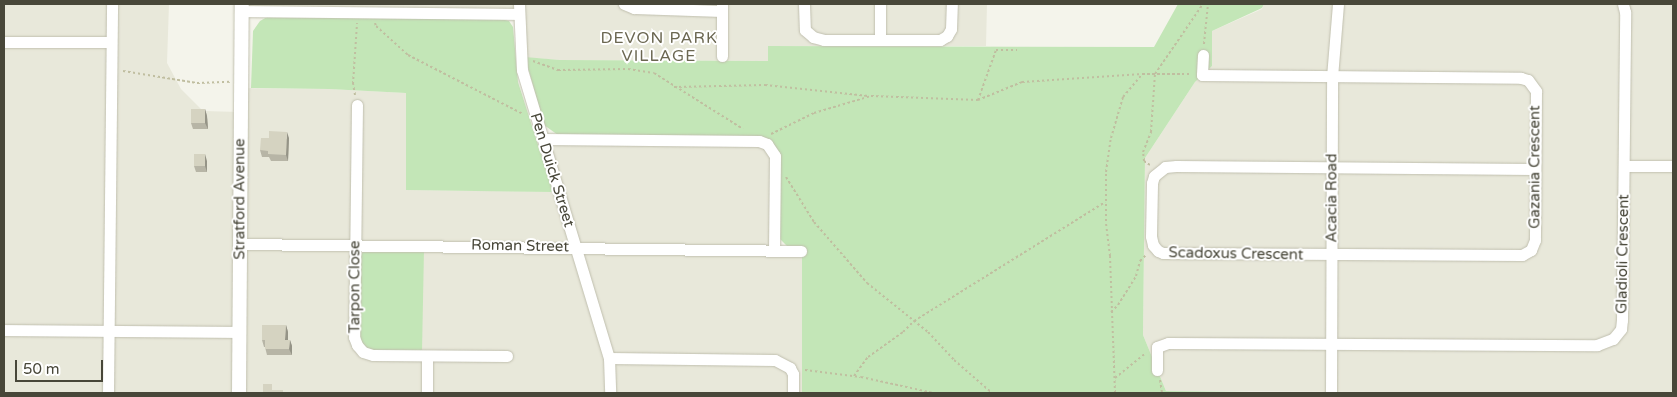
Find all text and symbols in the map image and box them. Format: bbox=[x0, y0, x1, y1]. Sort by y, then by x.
district label: DEVON PARK VILLAGE bbox=[599, 28, 719, 66]
street label: Gazania Crescent bbox=[1526, 105, 1544, 229]
street label: Pen Duick Street bbox=[526, 111, 578, 229]
street label: Stratford Avenue bbox=[231, 138, 249, 260]
street label: Acacia Road bbox=[1323, 153, 1341, 243]
street label: Gladioli Crescent bbox=[1613, 194, 1633, 314]
street label: Roman Street bbox=[471, 236, 569, 256]
street label: Tarpon Close bbox=[346, 241, 364, 333]
street label: Scadoxus Crescent bbox=[1168, 244, 1304, 264]
scale bar bbox=[18, 350, 105, 382]
text: 50 m bbox=[23, 360, 60, 378]

